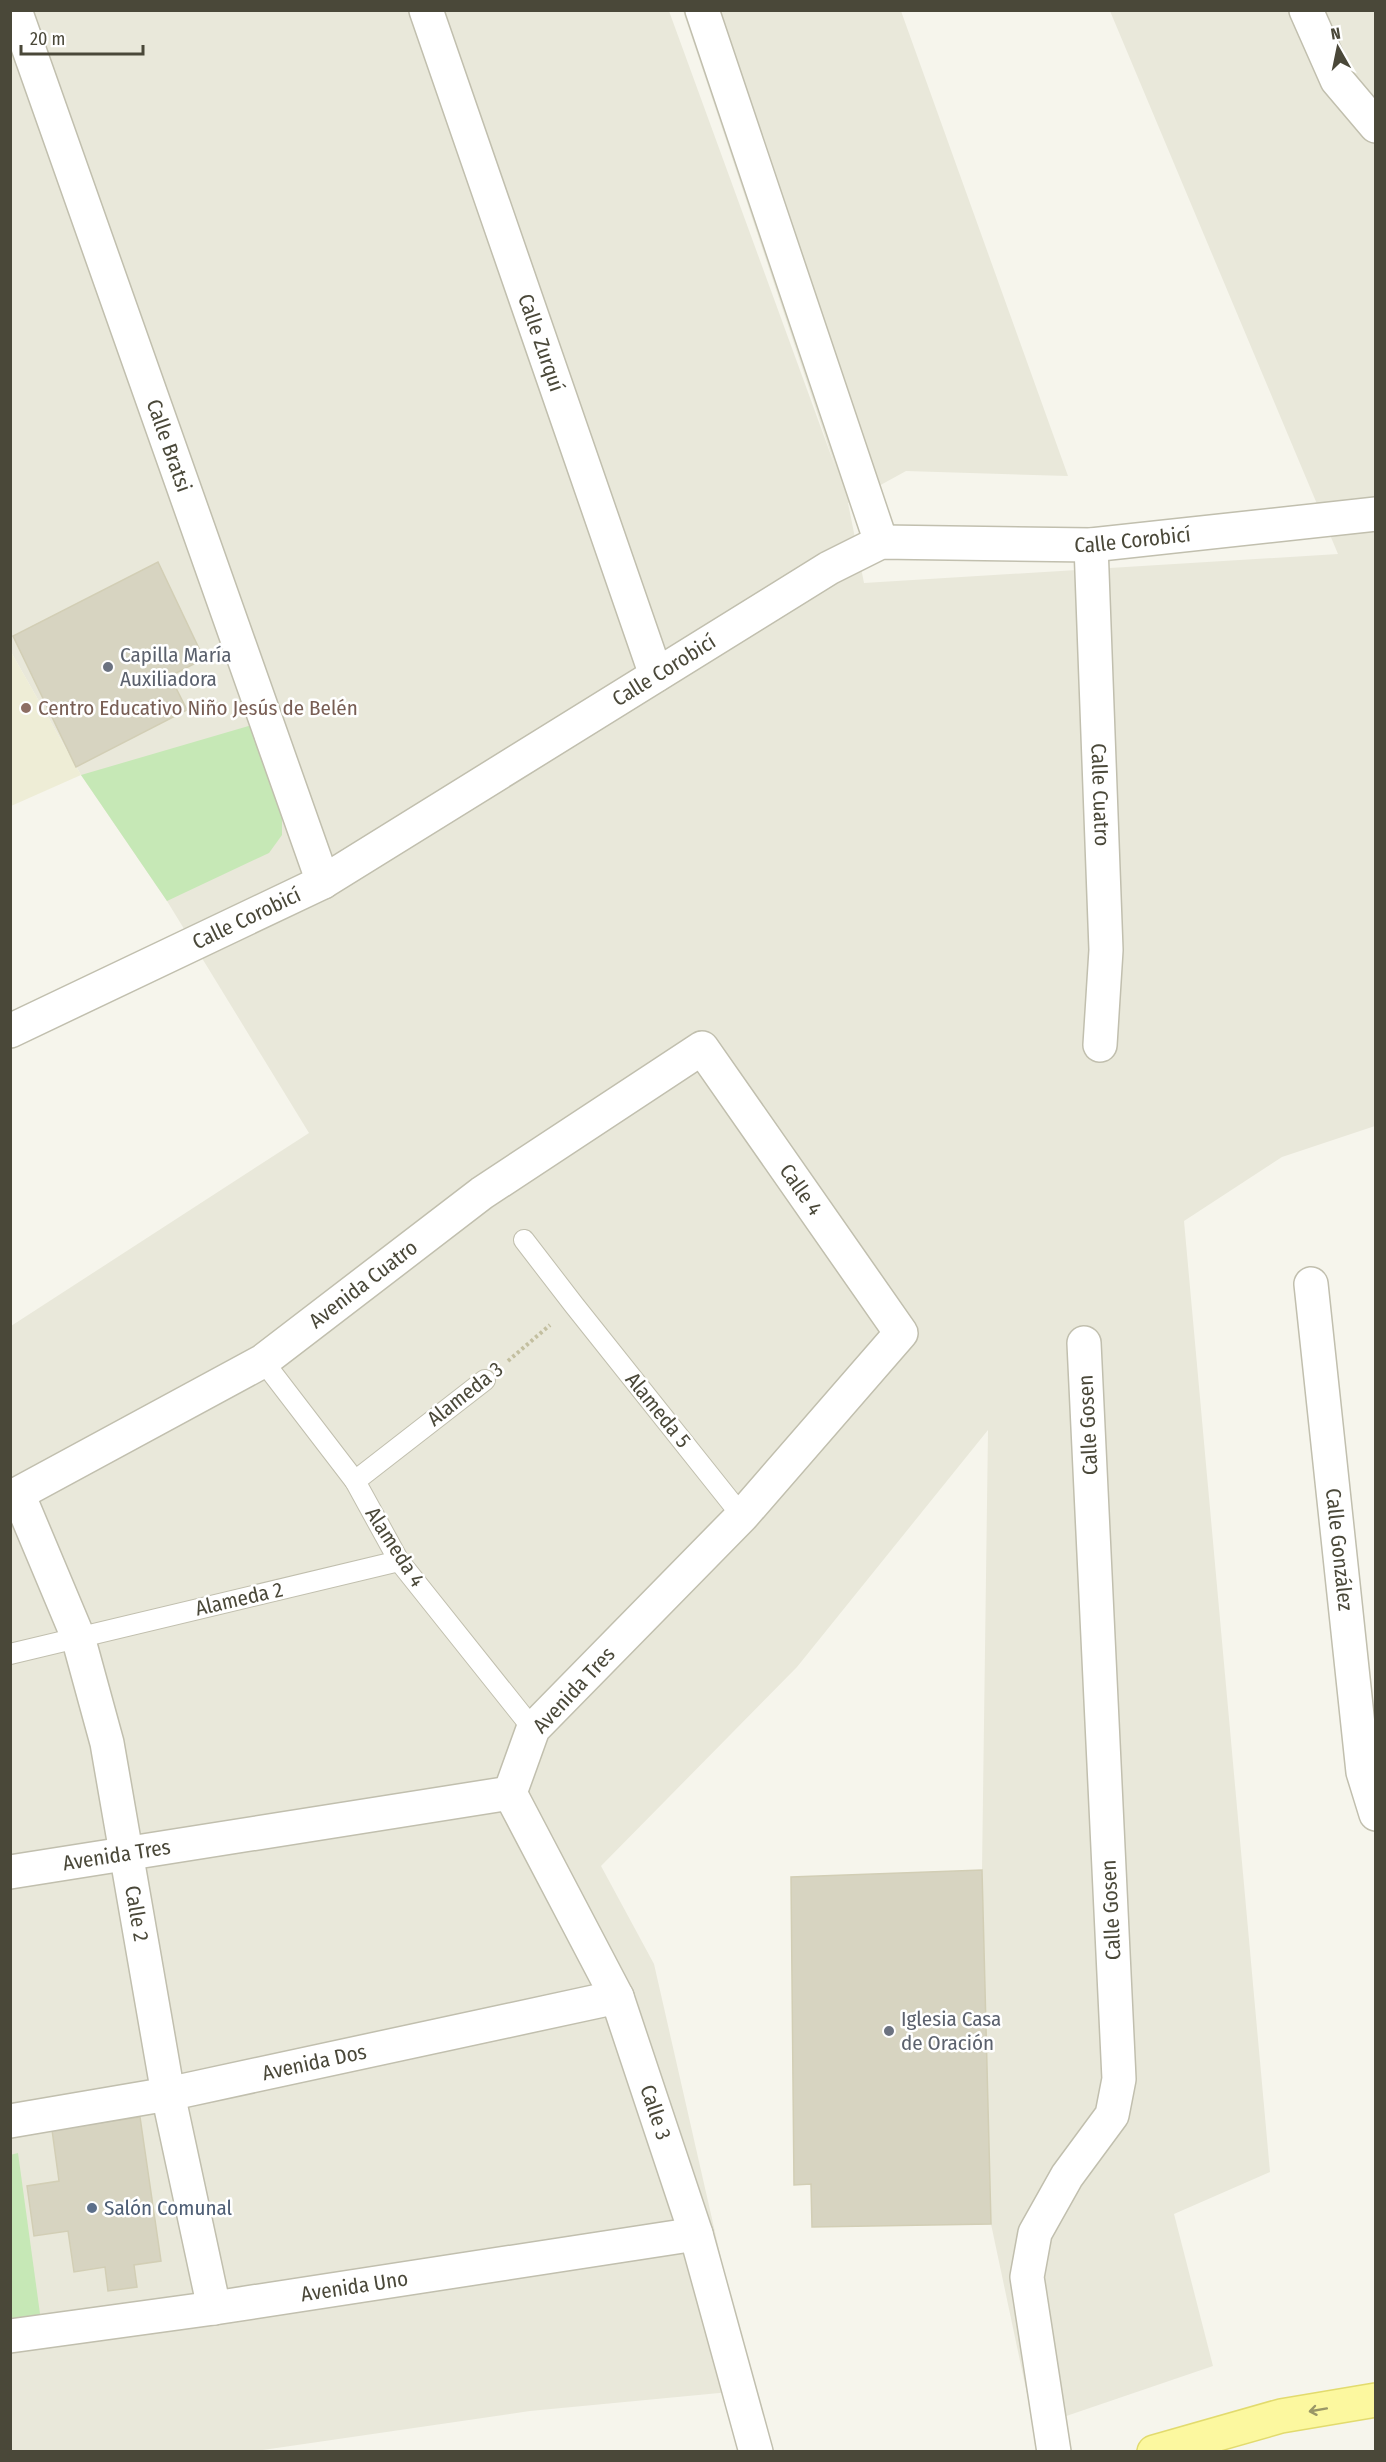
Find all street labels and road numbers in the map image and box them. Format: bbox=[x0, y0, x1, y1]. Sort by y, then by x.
street label: Calle Zurquí bbox=[512, 290, 570, 395]
street label: Calle Bratsi bbox=[141, 396, 197, 495]
street label: Calle Corobicí bbox=[1074, 521, 1192, 558]
street label: Calle Corobicí bbox=[608, 629, 720, 712]
street label: Calle Cuatro bbox=[1085, 743, 1115, 847]
street label: Calle Corobicí bbox=[188, 882, 305, 955]
street label: Calle 4 bbox=[774, 1159, 828, 1220]
street label: Avenida Cuatro bbox=[304, 1234, 423, 1334]
street label: Alameda 3 bbox=[422, 1356, 508, 1432]
street label: Alameda 5 bbox=[620, 1367, 696, 1453]
street label: Calle Gosen bbox=[1072, 1374, 1104, 1476]
street label: Calle González bbox=[1320, 1487, 1359, 1612]
street label: Alameda 4 bbox=[360, 1502, 430, 1592]
street label: Alameda 2 bbox=[193, 1576, 285, 1622]
street label: Avenida Tres bbox=[527, 1641, 621, 1739]
street label: Avenida Tres bbox=[61, 1834, 172, 1876]
street label: Calle Gosen bbox=[1095, 1859, 1127, 1961]
street label: Calle 2 bbox=[119, 1884, 154, 1943]
street label: Avenida Dos bbox=[260, 2039, 369, 2086]
street label: Calle 3 bbox=[634, 2082, 677, 2143]
street label: Avenida Uno bbox=[299, 2265, 410, 2307]

